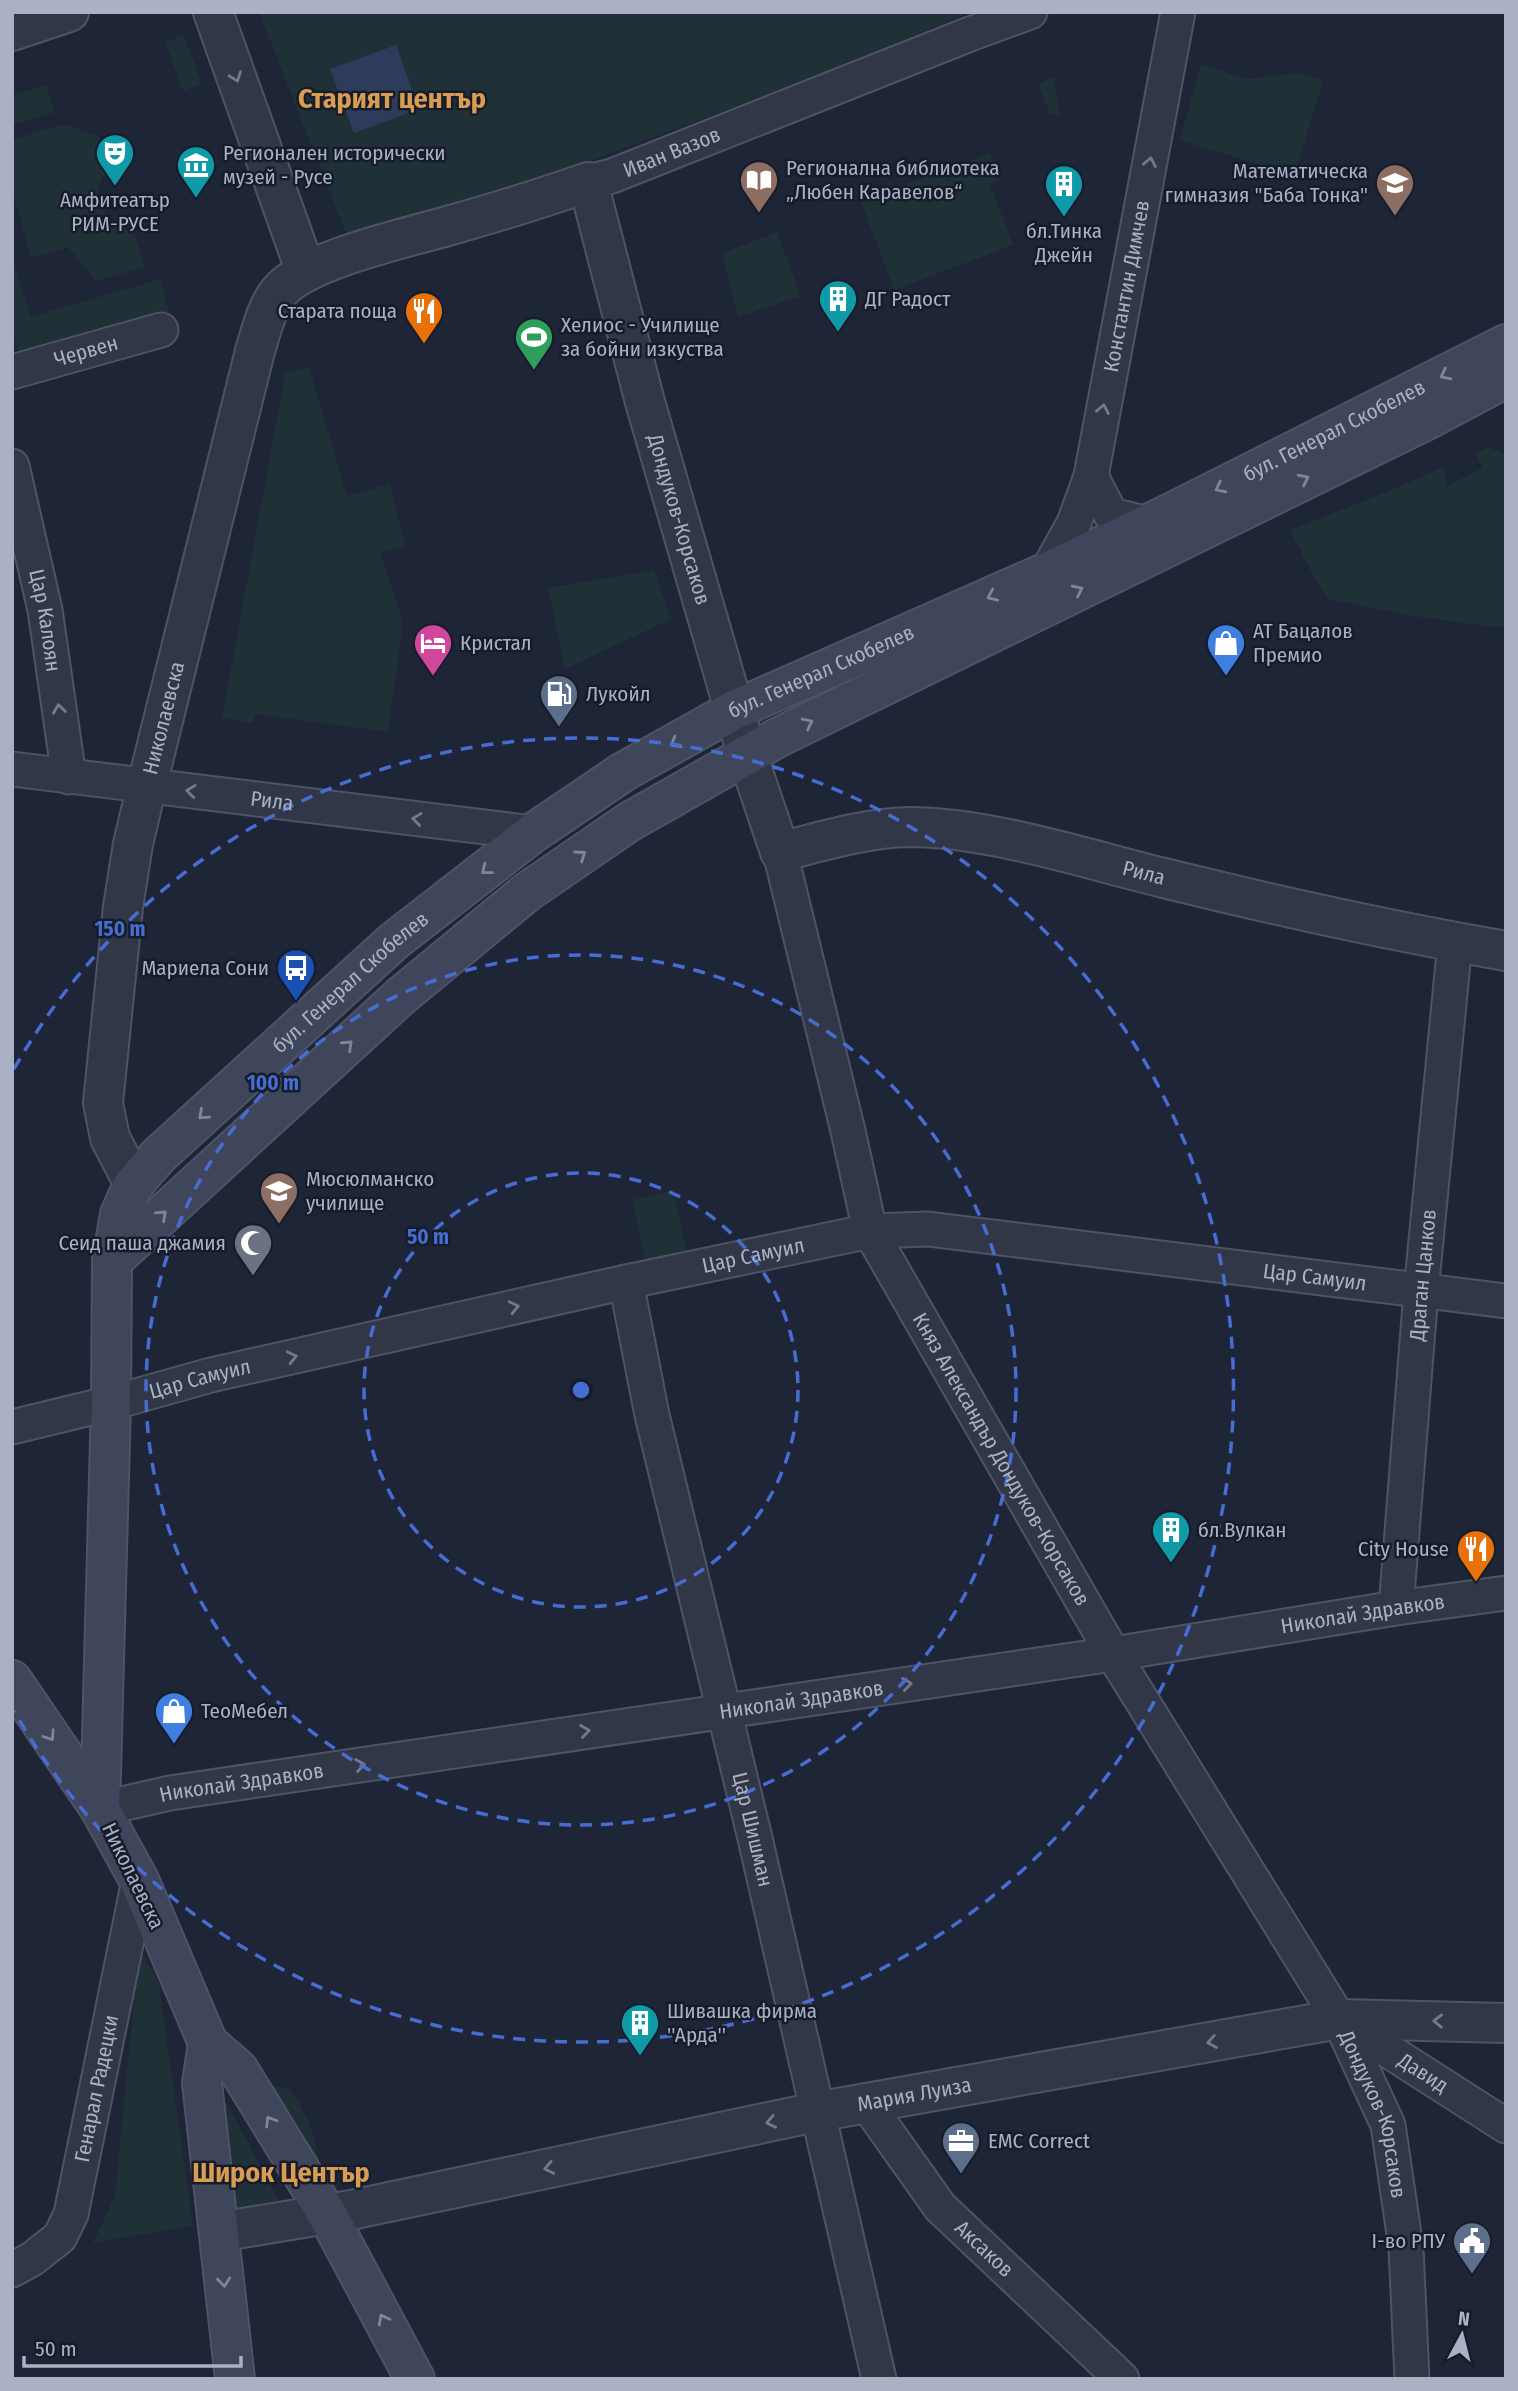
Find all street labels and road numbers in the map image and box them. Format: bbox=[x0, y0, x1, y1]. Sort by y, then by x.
street label: Иван Вазов bbox=[619, 121, 724, 183]
street label: Константин Димчев bbox=[1098, 198, 1155, 374]
street label: Червен bbox=[51, 330, 121, 372]
street label: бул. Генерал Скобелев bbox=[1239, 374, 1430, 487]
street label: Дондуков-Корсаков bbox=[642, 430, 716, 608]
street label: Цар Калоян bbox=[23, 567, 67, 673]
street label: бул. Генерал Скобелев bbox=[724, 619, 918, 724]
street label: Николаевска bbox=[137, 659, 190, 777]
street label: Рила bbox=[249, 785, 295, 816]
street label: Рила bbox=[1120, 855, 1168, 891]
street label: бул. Генерал Скобелев bbox=[267, 906, 434, 1059]
street label: Драган Цанков bbox=[1404, 1208, 1442, 1343]
street label: Цар Самуил bbox=[700, 1232, 807, 1279]
street label: Цар Самуил bbox=[1261, 1258, 1368, 1296]
street label: Княз Александър Дондуков-Корсаков bbox=[907, 1308, 1096, 1610]
street label: Цар Самуил bbox=[146, 1354, 253, 1405]
street label: Николай Здравков bbox=[1279, 1588, 1446, 1640]
street label: Николай Здравков bbox=[718, 1675, 885, 1725]
street label: Николай Здравков bbox=[157, 1758, 325, 1808]
street label: Цар Шишман bbox=[726, 1769, 779, 1889]
street label: Николаевска bbox=[96, 1819, 170, 1933]
street label: Генарал Радецки bbox=[69, 2013, 124, 2165]
street label: Дондуков-Корсаков bbox=[1333, 2026, 1412, 2200]
street label: Давид bbox=[1392, 2047, 1453, 2099]
street label: Мария Луиза bbox=[855, 2072, 974, 2117]
street label: Аксаков bbox=[949, 2215, 1019, 2283]

